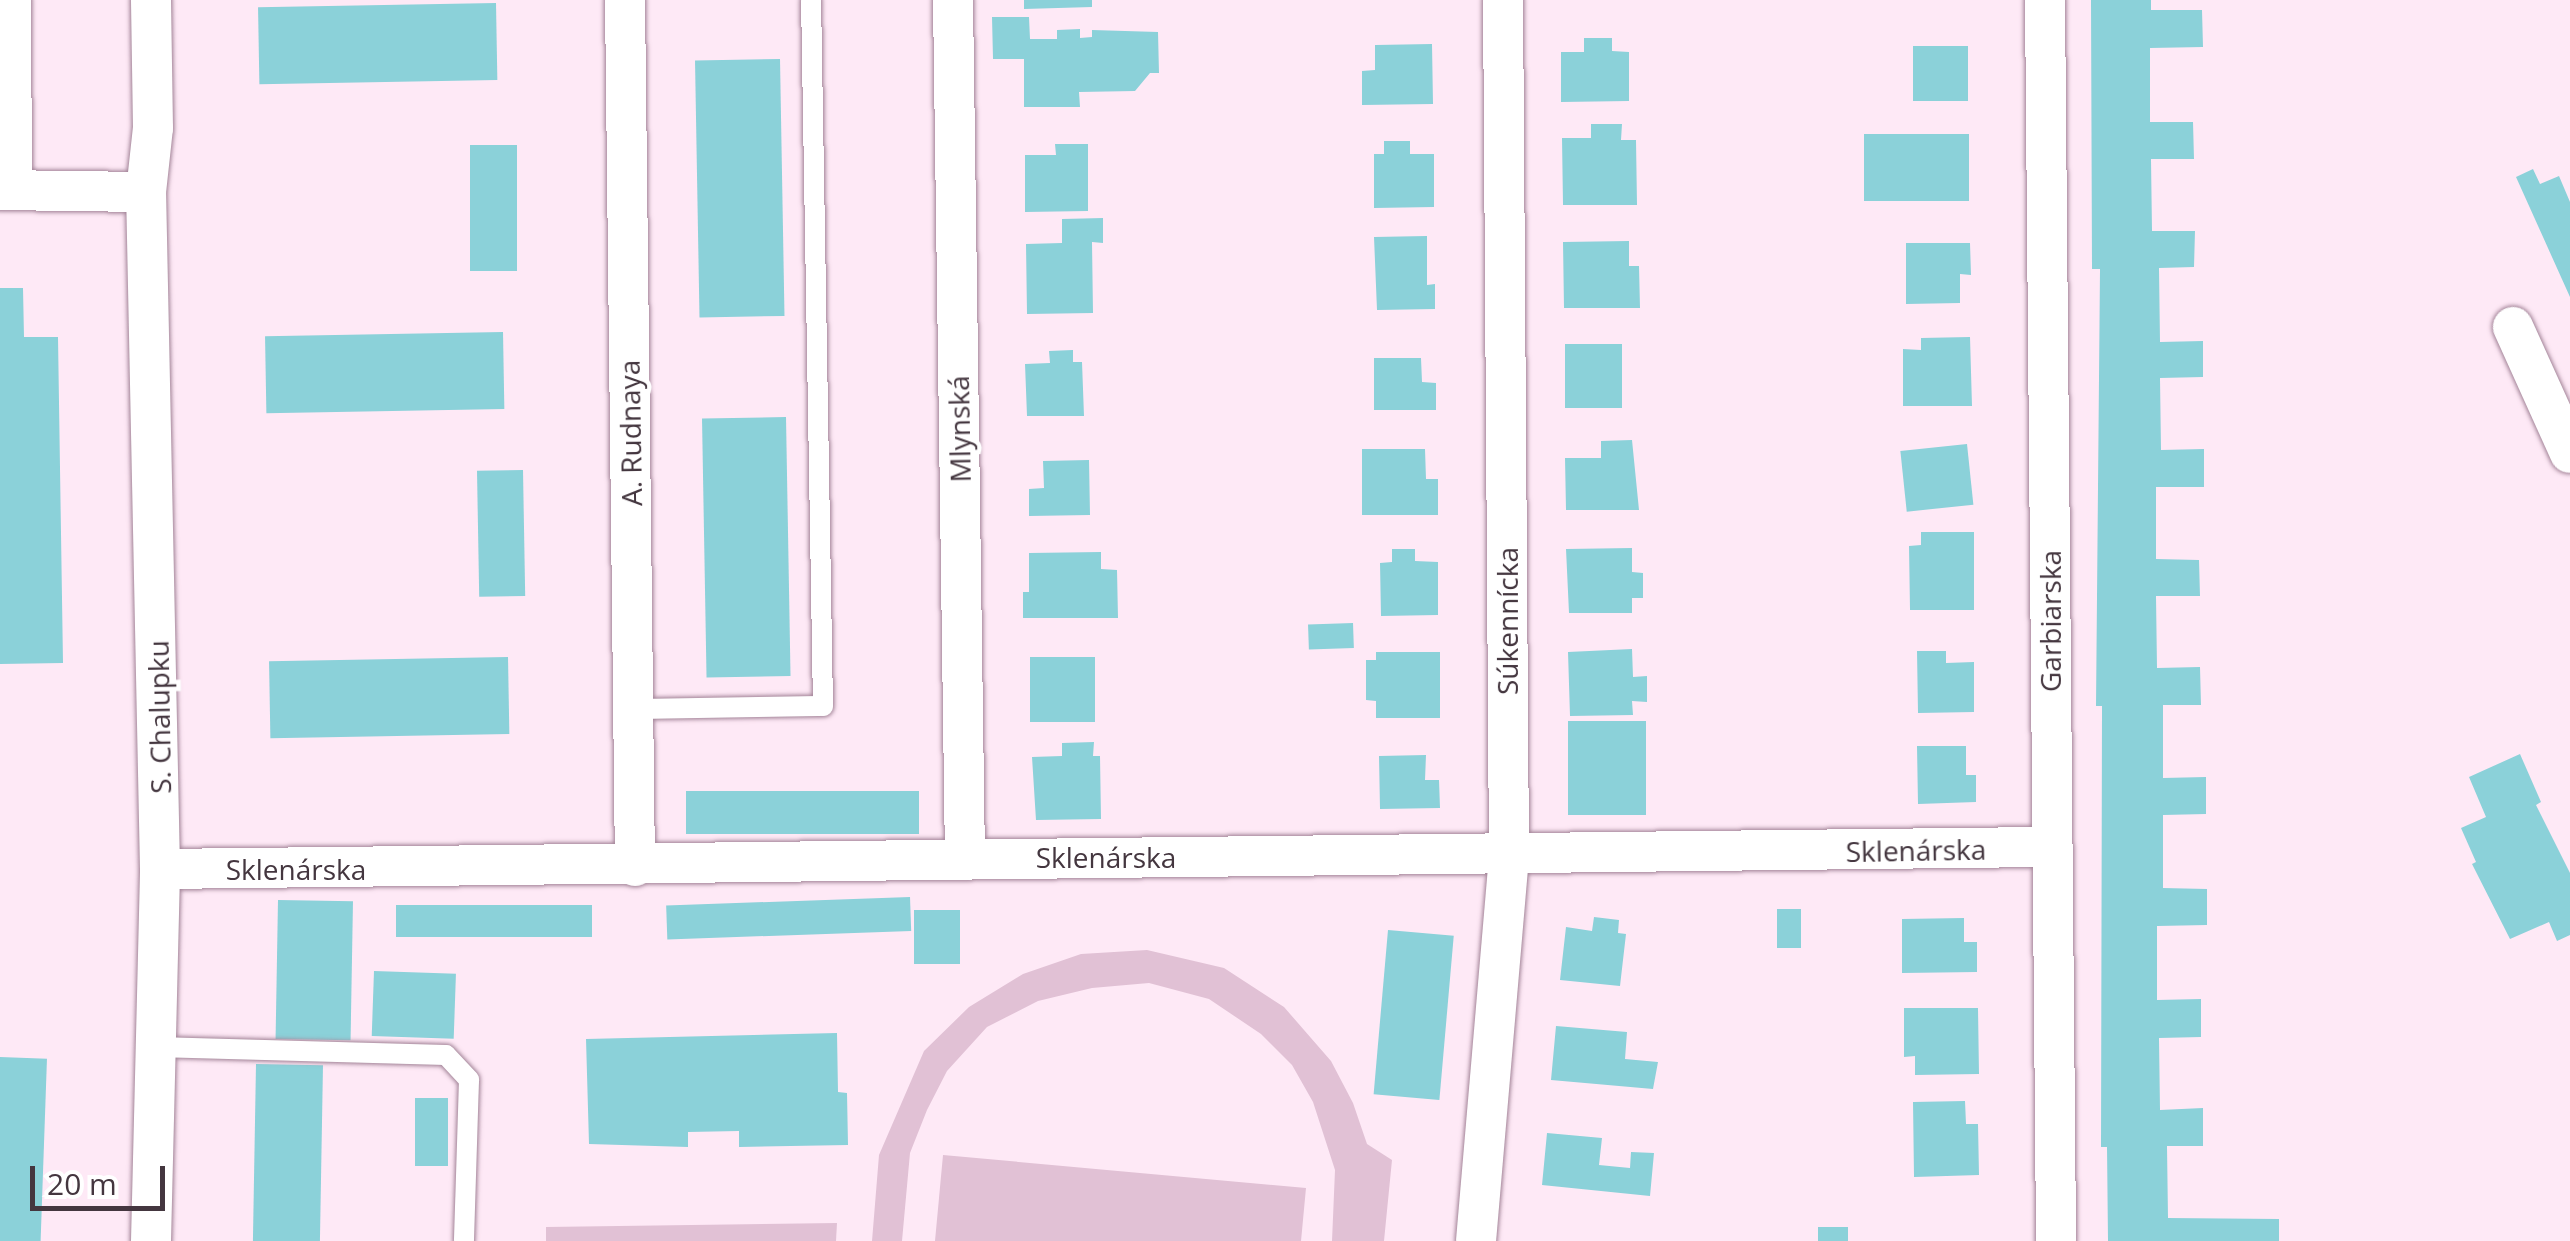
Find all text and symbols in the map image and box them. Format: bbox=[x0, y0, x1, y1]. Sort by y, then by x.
street label: A. Rudnaya bbox=[612, 360, 648, 506]
street label: Mlynská bbox=[941, 375, 977, 483]
street label: Súkennícka bbox=[1490, 547, 1524, 695]
street label: Garbiarska bbox=[2033, 550, 2067, 692]
street label: S. Chalupku bbox=[141, 640, 177, 794]
street label: Sklenárska bbox=[1845, 832, 1987, 868]
street label: Sklenárska bbox=[1036, 840, 1176, 874]
street label: Sklenárska bbox=[226, 852, 366, 886]
scale bar bbox=[35, 1146, 170, 1208]
text: 20 m bbox=[47, 1163, 117, 1204]

